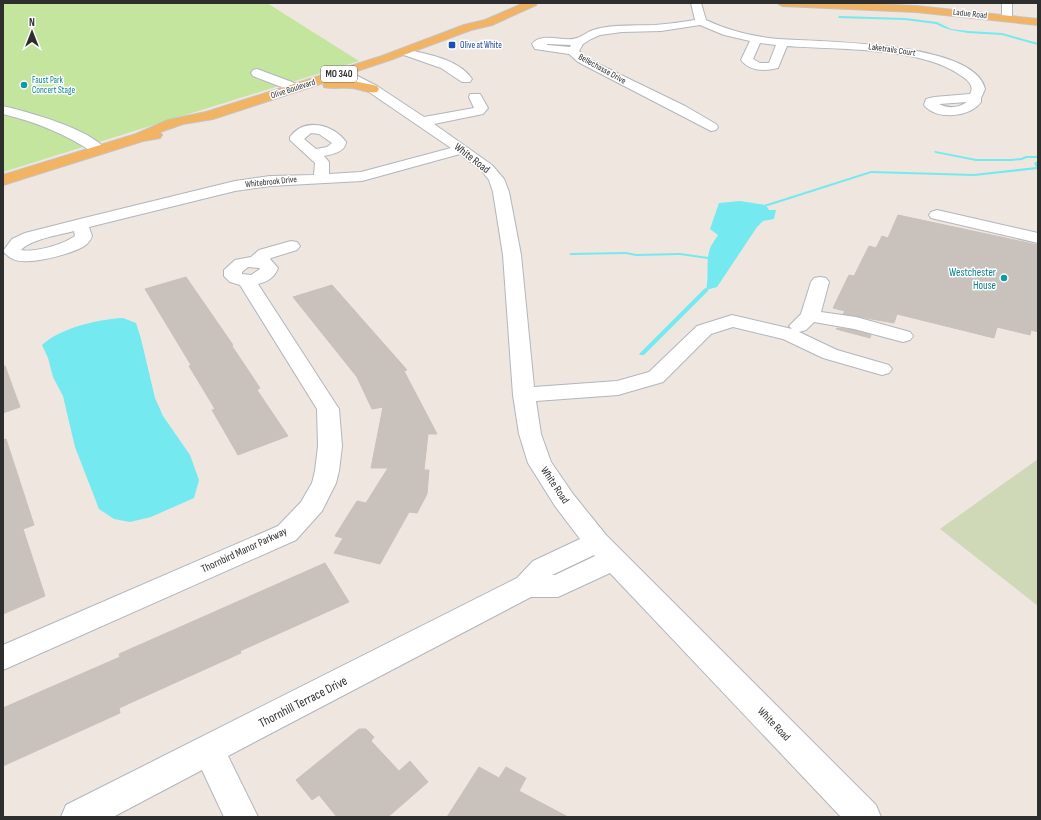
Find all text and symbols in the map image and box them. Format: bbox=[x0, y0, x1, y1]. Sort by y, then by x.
street label: Ladue Road bbox=[952, 7, 988, 21]
north arrow bbox=[12, 12, 52, 52]
text: N bbox=[29, 16, 35, 29]
marker: Olive at White bbox=[447, 40, 457, 50]
place label: Olive at White bbox=[460, 40, 502, 51]
street label: Laketrails Court bbox=[868, 41, 917, 59]
street label: Bellechasse Drive bbox=[576, 51, 628, 87]
road number: MO 340 bbox=[321, 66, 357, 82]
place label: Faust Park Concert Stage bbox=[32, 75, 75, 96]
street label: Olive Boulevard bbox=[269, 77, 317, 101]
marker: Faust Park Concert Stage bbox=[19, 80, 29, 90]
street label: White Road bbox=[452, 140, 493, 176]
street label: Whitebrook Drive bbox=[245, 174, 298, 190]
place label: Westchester House bbox=[949, 266, 996, 292]
marker: Westchester House bbox=[999, 273, 1009, 283]
street label: White Road bbox=[538, 464, 572, 506]
street label: Thornbird Manor Parkway bbox=[199, 524, 290, 576]
street label: Thornhill Terrace Drive bbox=[256, 673, 350, 731]
street label: White Road bbox=[755, 704, 793, 744]

